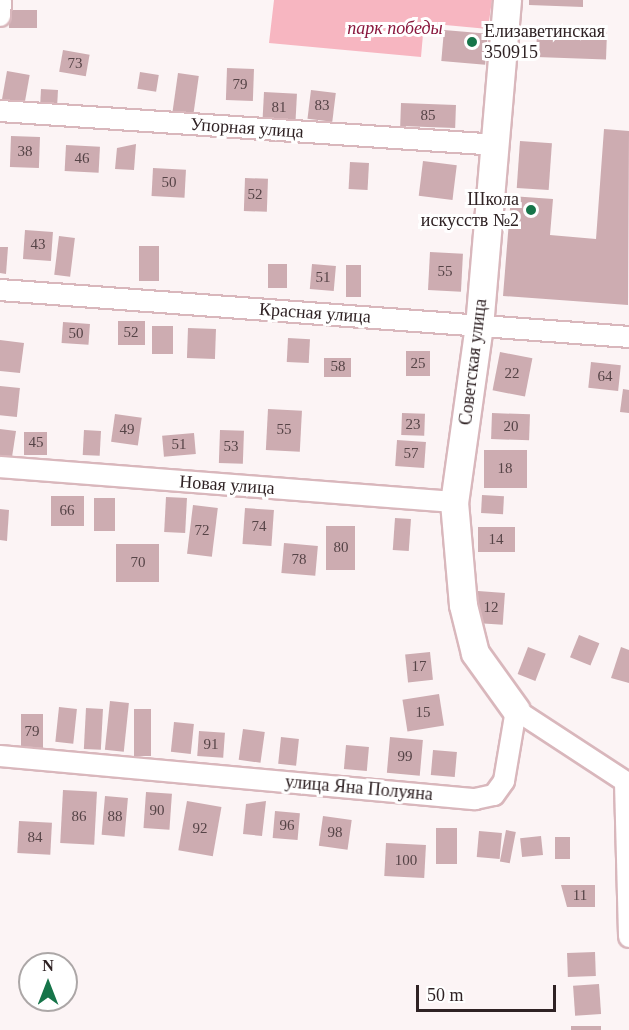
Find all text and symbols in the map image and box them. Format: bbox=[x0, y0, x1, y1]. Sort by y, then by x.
park label: парк победы bbox=[347, 17, 443, 39]
place label: Елизаветинская 350915 bbox=[484, 21, 605, 63]
marker: Елизаветинская 350915 bbox=[465, 35, 479, 49]
house number: 73 bbox=[68, 55, 82, 73]
house number: 79 bbox=[232, 76, 248, 94]
house number: 83 bbox=[314, 97, 330, 115]
house number: 81 bbox=[272, 99, 286, 117]
house number: 85 bbox=[420, 107, 436, 125]
street label: Упорная улица bbox=[190, 113, 304, 143]
house number: 38 bbox=[18, 143, 32, 161]
house number: 46 bbox=[74, 150, 90, 168]
house number: 50 bbox=[162, 174, 176, 192]
house number: 52 bbox=[248, 186, 262, 204]
place label: Школа искусств №2 bbox=[421, 189, 519, 232]
marker: Школа искусств №2 bbox=[524, 203, 538, 217]
house number: 43 bbox=[30, 236, 46, 254]
house number: 55 bbox=[438, 263, 452, 281]
house number: 51 bbox=[316, 269, 330, 287]
street label: Красная улица bbox=[258, 298, 372, 328]
street label: Советская улица bbox=[455, 298, 491, 426]
house number: 52 bbox=[124, 324, 138, 342]
house number: 50 bbox=[68, 325, 84, 343]
house number: 25 bbox=[410, 355, 426, 373]
house number: 58 bbox=[330, 358, 346, 376]
house number: 22 bbox=[504, 365, 520, 383]
house number: 64 bbox=[598, 368, 612, 386]
house number: 23 bbox=[406, 416, 420, 434]
house number: 20 bbox=[504, 418, 518, 436]
house number: 49 bbox=[120, 421, 134, 439]
house number: 55 bbox=[276, 421, 292, 439]
house number: 45 bbox=[28, 434, 44, 452]
house number: 51 bbox=[172, 436, 186, 454]
house number: 53 bbox=[224, 438, 238, 456]
house number: 57 bbox=[404, 445, 418, 463]
house number: 18 bbox=[498, 460, 512, 478]
street label: Новая улица bbox=[179, 471, 275, 499]
house number: 66 bbox=[60, 502, 74, 520]
house number: 74 bbox=[252, 518, 266, 536]
house number: 72 bbox=[194, 522, 210, 540]
house number: 14 bbox=[488, 531, 504, 549]
house number: 80 bbox=[334, 539, 348, 557]
house number: 78 bbox=[292, 551, 306, 569]
house number: 70 bbox=[130, 554, 146, 572]
house number: 12 bbox=[484, 599, 498, 617]
house number: 17 bbox=[412, 658, 426, 676]
house number: 15 bbox=[416, 704, 430, 722]
house number: 79 bbox=[24, 723, 40, 741]
house number: 91 bbox=[204, 736, 218, 754]
house number: 99 bbox=[398, 748, 412, 766]
street label: улица Яна Полуяна bbox=[284, 771, 434, 805]
house number: 90 bbox=[150, 802, 164, 820]
house number: 86 bbox=[72, 808, 86, 826]
house number: 88 bbox=[108, 808, 122, 826]
house number: 96 bbox=[280, 817, 294, 835]
house number: 92 bbox=[192, 820, 208, 838]
house number: 98 bbox=[328, 824, 342, 842]
house number: 84 bbox=[28, 829, 42, 847]
house number: 100 bbox=[395, 852, 417, 870]
house number: 11 bbox=[573, 887, 587, 905]
north arrow bbox=[18, 952, 78, 1012]
text: N bbox=[42, 957, 54, 974]
scale bar bbox=[419, 973, 558, 1011]
text: 50 m bbox=[427, 985, 464, 1005]

